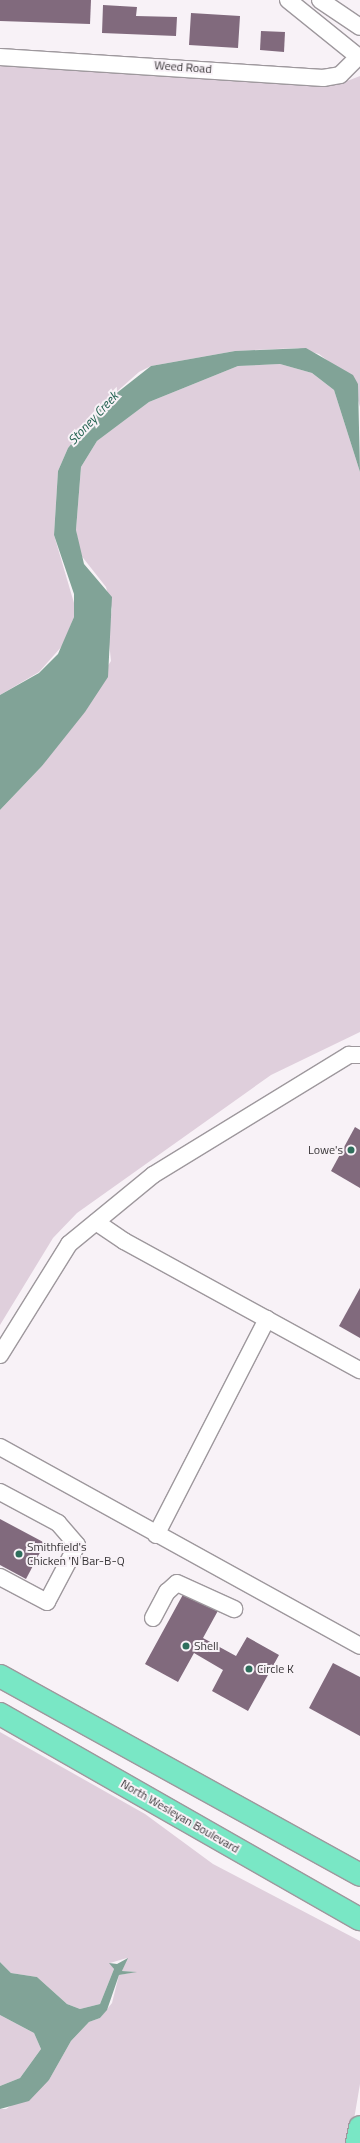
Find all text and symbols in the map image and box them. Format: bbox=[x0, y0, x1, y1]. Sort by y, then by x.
street label: Weed Road bbox=[154, 58, 212, 76]
water label: Stoney Creek bbox=[65, 388, 121, 448]
place label: Lowe's bbox=[308, 1143, 343, 1157]
marker: Lowe's bbox=[346, 1145, 356, 1155]
place label: Smithfield's Chicken 'N Bar-B-Q bbox=[27, 1540, 125, 1568]
marker: Smithfield's Chicken 'N Bar-B-Q bbox=[14, 1549, 24, 1559]
place label: Shell bbox=[194, 1639, 219, 1653]
marker: Shell bbox=[181, 1641, 191, 1651]
place label: Circle K bbox=[257, 1662, 294, 1676]
marker: Circle K bbox=[244, 1664, 254, 1674]
street label: North Wesleyan Boulevard bbox=[118, 1776, 242, 1856]

